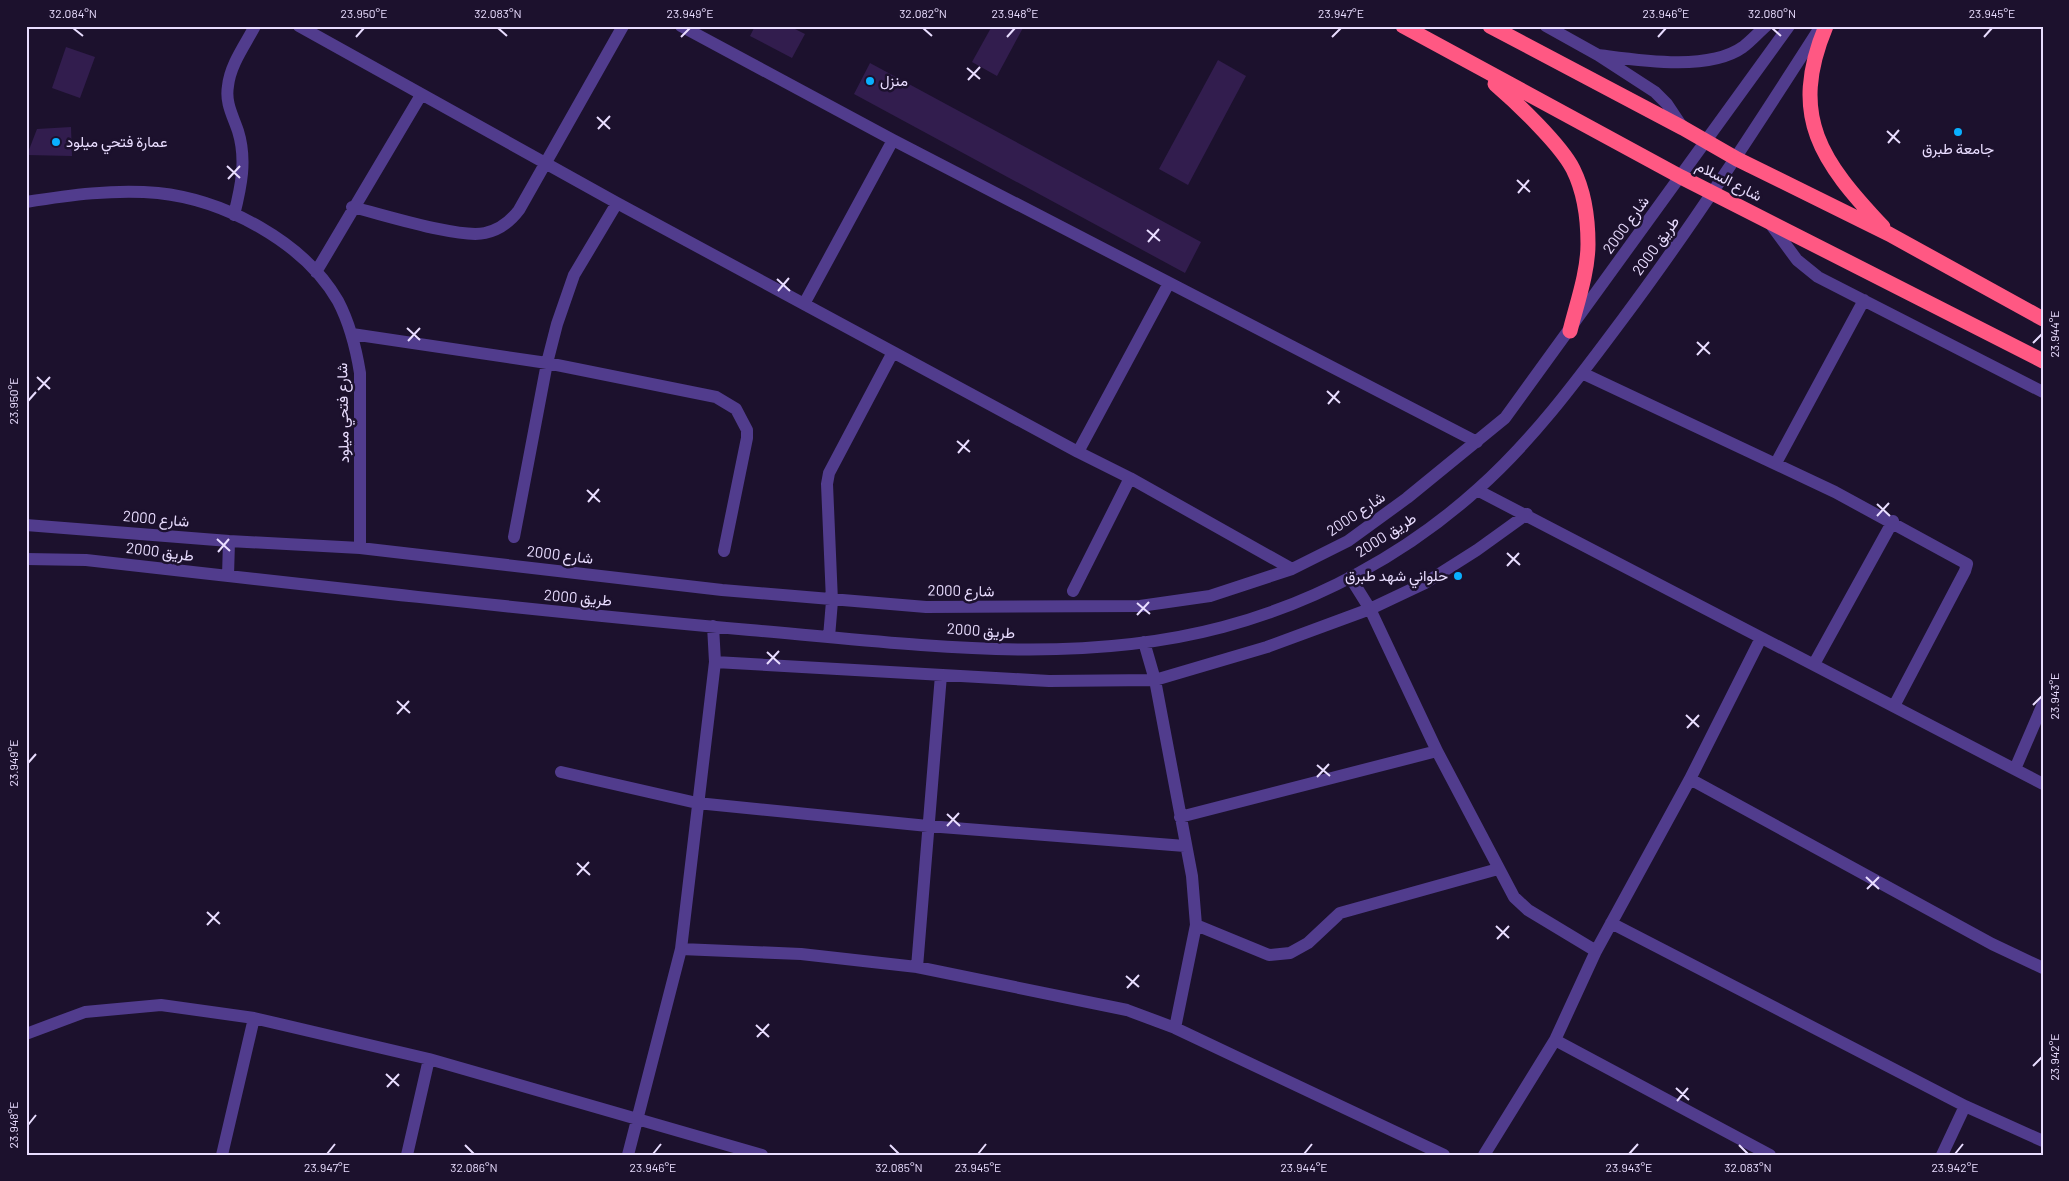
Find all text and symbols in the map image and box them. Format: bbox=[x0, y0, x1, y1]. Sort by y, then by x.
text: 32.084°N bbox=[49, 6, 97, 20]
text: 23.950°E bbox=[341, 6, 387, 20]
text: 32.083°N bbox=[474, 6, 522, 20]
text: 23.949°E bbox=[667, 6, 713, 20]
text: 32.082°N bbox=[899, 6, 947, 20]
text: 23.948°E bbox=[992, 6, 1038, 20]
text: 23.947°E bbox=[1318, 6, 1364, 20]
text: 23.946°E bbox=[1643, 6, 1689, 20]
text: 32.080°N bbox=[1748, 6, 1796, 20]
text: 23.945°E bbox=[1969, 6, 2015, 20]
place label: منزل bbox=[880, 71, 908, 90]
marker: منزل bbox=[864, 75, 876, 87]
marker: جامعة طبرق bbox=[1952, 126, 1964, 138]
place label: عمارة فتحي ميلود bbox=[66, 132, 168, 155]
marker: عمارة فتحي ميلود bbox=[50, 136, 62, 148]
place label: جامعة طبرق bbox=[1922, 139, 1994, 158]
street label: شارع السلام bbox=[1692, 156, 1766, 207]
street label: شارع 2000 bbox=[1598, 192, 1655, 258]
street label: طريق 2000 bbox=[1628, 212, 1684, 279]
text: 23.944°E bbox=[2047, 310, 2061, 358]
street label: شارع فتحي ميلود bbox=[332, 362, 357, 463]
text: 23.950°E bbox=[6, 378, 20, 424]
street label: شارع 2000 bbox=[1323, 487, 1390, 542]
street label: شارع 2000 bbox=[122, 506, 190, 533]
street label: طريق 2000 bbox=[1352, 508, 1420, 562]
street label: طريق 2000 bbox=[125, 538, 195, 566]
street label: شارع 2000 bbox=[526, 541, 594, 570]
place label: حلواني شهد طبرق bbox=[1345, 566, 1448, 589]
marker: حلواني شهد طبرق bbox=[1452, 570, 1464, 582]
street label: شارع 2000 bbox=[927, 580, 995, 603]
street label: طريق 2000 bbox=[543, 585, 613, 611]
street label: طريق 2000 bbox=[946, 619, 1016, 643]
text: 23.943°E bbox=[2047, 673, 2061, 719]
text: 23.949°E bbox=[6, 740, 20, 786]
text: 23.942°E bbox=[2047, 1033, 2061, 1081]
text: 23.948°E bbox=[6, 1102, 20, 1148]
text: 23.947°E bbox=[304, 1160, 350, 1174]
text: 32.086°N bbox=[450, 1160, 498, 1174]
text: 23.946°E bbox=[630, 1160, 676, 1174]
text: 32.085°N bbox=[875, 1160, 923, 1174]
text: 23.945°E bbox=[955, 1160, 1001, 1174]
text: 23.944°E bbox=[1280, 1160, 1328, 1174]
text: 23.943°E bbox=[1606, 1160, 1652, 1174]
text: 32.083°N bbox=[1724, 1160, 1772, 1174]
text: 23.942°E bbox=[1931, 1160, 1979, 1174]

